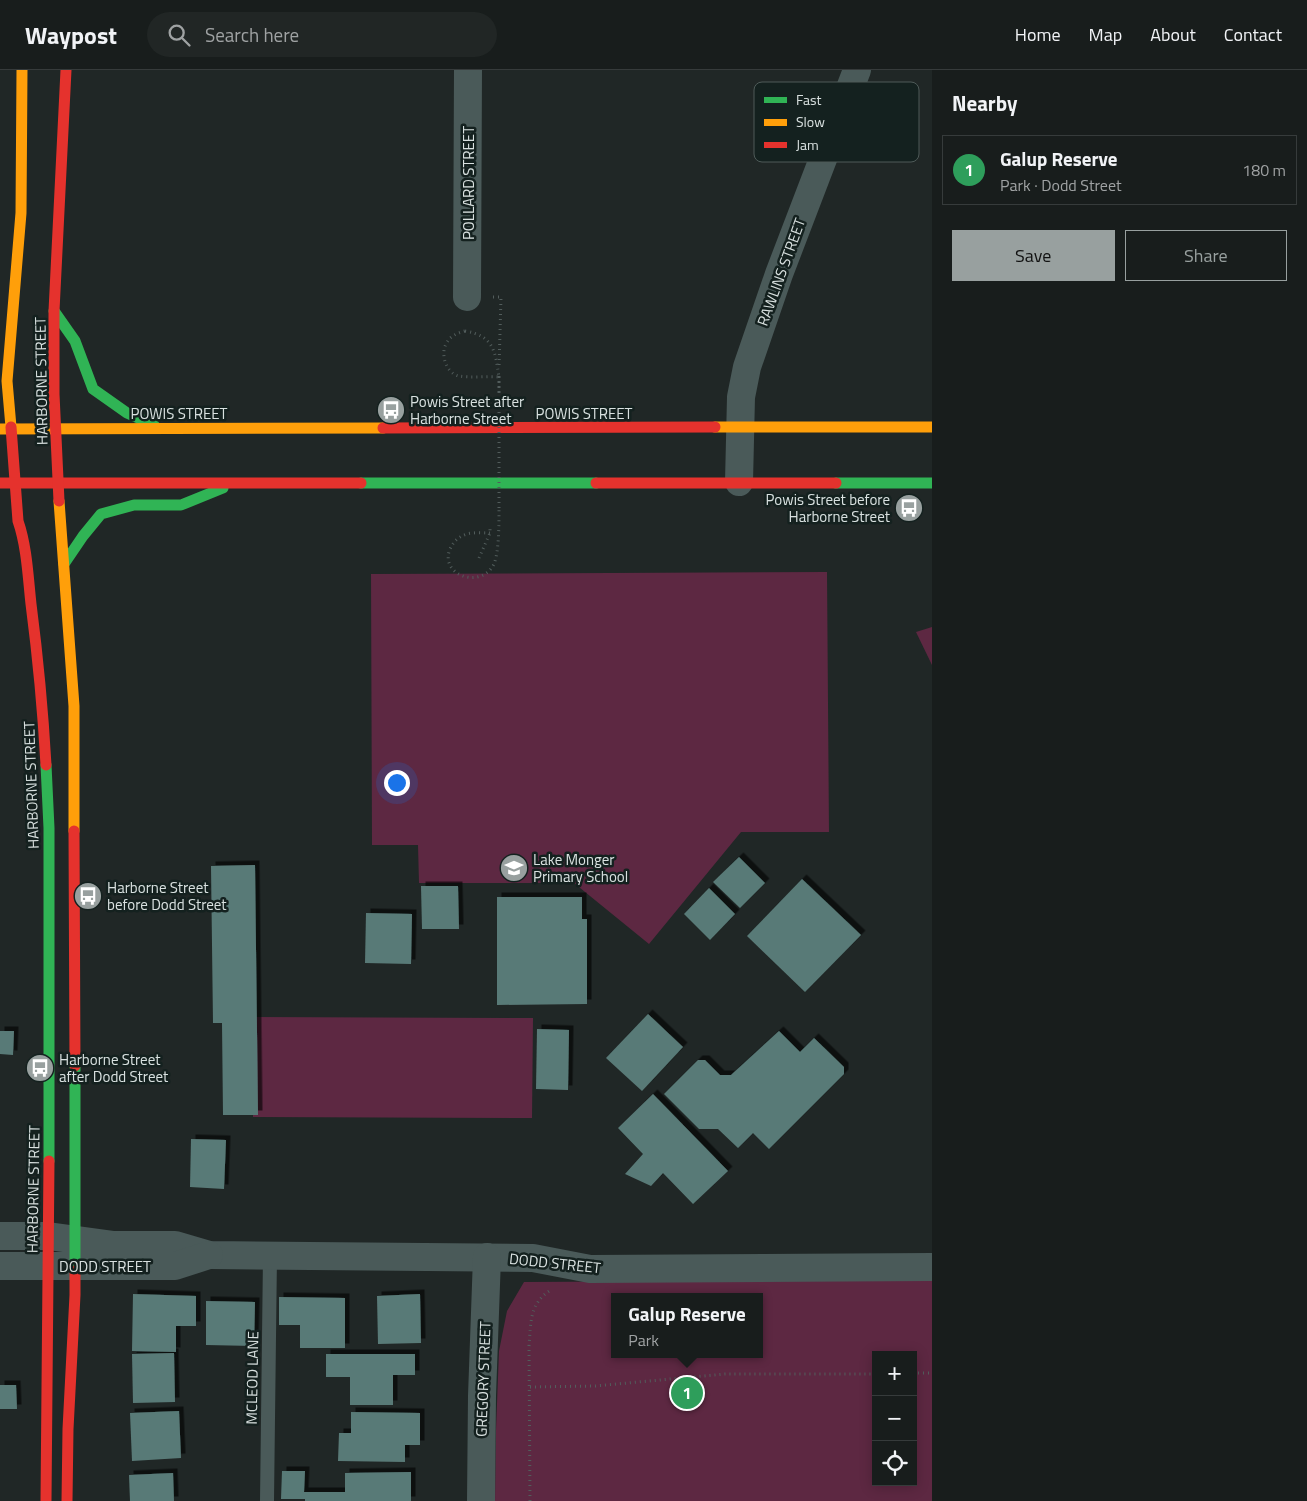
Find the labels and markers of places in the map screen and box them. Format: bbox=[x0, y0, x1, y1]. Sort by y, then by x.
place label: Powis Street after Harborne Street bbox=[410, 390, 524, 430]
bus stop icon: Powis Street after Harborne Street bbox=[376, 395, 406, 425]
place label: Powis Street before Harborne Street bbox=[766, 488, 891, 528]
bus stop icon: Powis Street before Harborne Street bbox=[894, 493, 924, 523]
place label: Lake Monger Primary School bbox=[533, 848, 628, 888]
school or university icon: Lake Monger Primary School bbox=[499, 853, 529, 883]
place label: Harborne Street before Dodd Street bbox=[107, 876, 227, 916]
bus stop icon: Harborne Street before Dodd Street bbox=[73, 881, 103, 911]
place label: Harborne Street after Dodd Street bbox=[59, 1048, 169, 1088]
bus stop icon: Harborne Street after Dodd Street bbox=[25, 1053, 55, 1083]
pin: 1 bbox=[671, 1374, 703, 1412]

